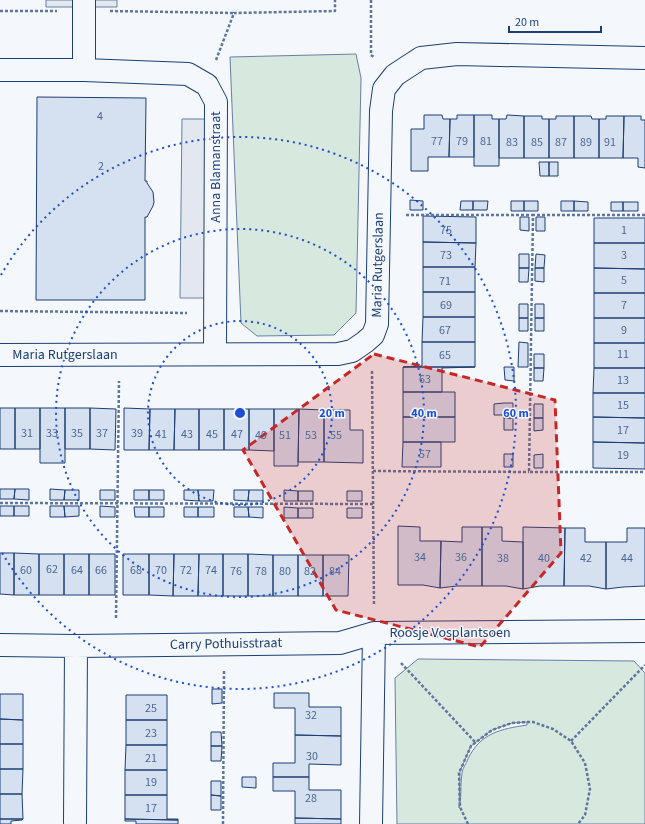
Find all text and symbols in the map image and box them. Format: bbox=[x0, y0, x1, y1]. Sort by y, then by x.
scale bar bbox=[509, 8, 601, 34]
text: 20 m bbox=[515, 14, 539, 31]
house number: 4 bbox=[97, 108, 103, 125]
street label: Anna Blamanstraat bbox=[206, 111, 226, 223]
house number: 77 bbox=[431, 133, 443, 150]
house number: 79 bbox=[456, 133, 468, 150]
house number: 81 bbox=[480, 133, 492, 150]
house number: 83 bbox=[506, 134, 518, 151]
house number: 85 bbox=[531, 134, 543, 151]
house number: 87 bbox=[555, 134, 567, 151]
house number: 89 bbox=[580, 134, 592, 151]
house number: 91 bbox=[604, 134, 616, 151]
house number: 2 bbox=[98, 158, 104, 175]
street label: Maria Rutgerslaan bbox=[367, 212, 389, 318]
house number: 75 bbox=[440, 222, 452, 239]
house number: 1 bbox=[621, 222, 627, 239]
house number: 73 bbox=[440, 247, 452, 264]
house number: 3 bbox=[621, 247, 627, 264]
house number: 5 bbox=[621, 272, 627, 289]
house number: 71 bbox=[439, 273, 451, 290]
house number: 69 bbox=[440, 297, 452, 314]
house number: 7 bbox=[621, 297, 627, 314]
house number: 67 bbox=[439, 322, 451, 339]
house number: 9 bbox=[621, 322, 627, 339]
street label: Maria Rutgerslaan bbox=[12, 345, 118, 365]
house number: 11 bbox=[617, 346, 629, 363]
house number: 65 bbox=[439, 347, 451, 364]
house number: 63 bbox=[419, 371, 431, 388]
house number: 13 bbox=[617, 372, 629, 389]
house number: 15 bbox=[617, 397, 629, 414]
text: 20 m bbox=[319, 405, 345, 422]
text: 40 m bbox=[411, 405, 437, 422]
text: 60 m bbox=[503, 405, 529, 422]
centre of rings bbox=[233, 406, 247, 420]
house number: 17 bbox=[617, 422, 629, 439]
house number: 31 bbox=[21, 425, 33, 442]
house number: 33 bbox=[46, 425, 58, 442]
house number: 35 bbox=[71, 425, 83, 442]
house number: 37 bbox=[96, 425, 108, 442]
house number: 39 bbox=[131, 425, 143, 442]
house number: 41 bbox=[155, 426, 167, 443]
house number: 43 bbox=[181, 426, 193, 443]
house number: 45 bbox=[206, 426, 218, 443]
house number: 47 bbox=[231, 426, 243, 443]
house number: 49 bbox=[255, 427, 267, 444]
house number: 51 bbox=[279, 427, 291, 444]
house number: 53 bbox=[305, 427, 317, 444]
house number: 55 bbox=[330, 427, 342, 444]
house number: 57 bbox=[419, 446, 431, 463]
house number: 19 bbox=[617, 447, 629, 464]
house number: 34 bbox=[414, 549, 426, 566]
house number: 36 bbox=[455, 549, 467, 566]
house number: 38 bbox=[497, 550, 509, 567]
house number: 40 bbox=[538, 550, 550, 567]
house number: 42 bbox=[580, 550, 592, 567]
house number: 44 bbox=[621, 550, 633, 567]
house number: 62 bbox=[46, 561, 58, 578]
house number: 60 bbox=[20, 562, 32, 579]
house number: 64 bbox=[71, 562, 83, 579]
house number: 66 bbox=[95, 562, 107, 579]
house number: 68 bbox=[130, 562, 142, 579]
house number: 70 bbox=[155, 562, 167, 579]
house number: 72 bbox=[180, 562, 192, 579]
house number: 74 bbox=[205, 562, 217, 579]
house number: 76 bbox=[230, 563, 242, 580]
house number: 78 bbox=[255, 563, 267, 580]
house number: 80 bbox=[279, 563, 291, 580]
house number: 82 bbox=[304, 563, 316, 580]
house number: 84 bbox=[329, 563, 341, 580]
street label: Roosje Vosplantsoen bbox=[389, 623, 511, 643]
street label: Carry Pothuisstraat bbox=[170, 633, 283, 655]
house number: 25 bbox=[145, 700, 157, 717]
house number: 32 bbox=[305, 707, 317, 724]
house number: 23 bbox=[145, 725, 157, 742]
house number: 30 bbox=[306, 748, 318, 765]
house number: 21 bbox=[145, 750, 157, 767]
house number: 19 bbox=[145, 774, 157, 791]
house number: 28 bbox=[305, 790, 317, 807]
house number: 17 bbox=[145, 800, 157, 817]

